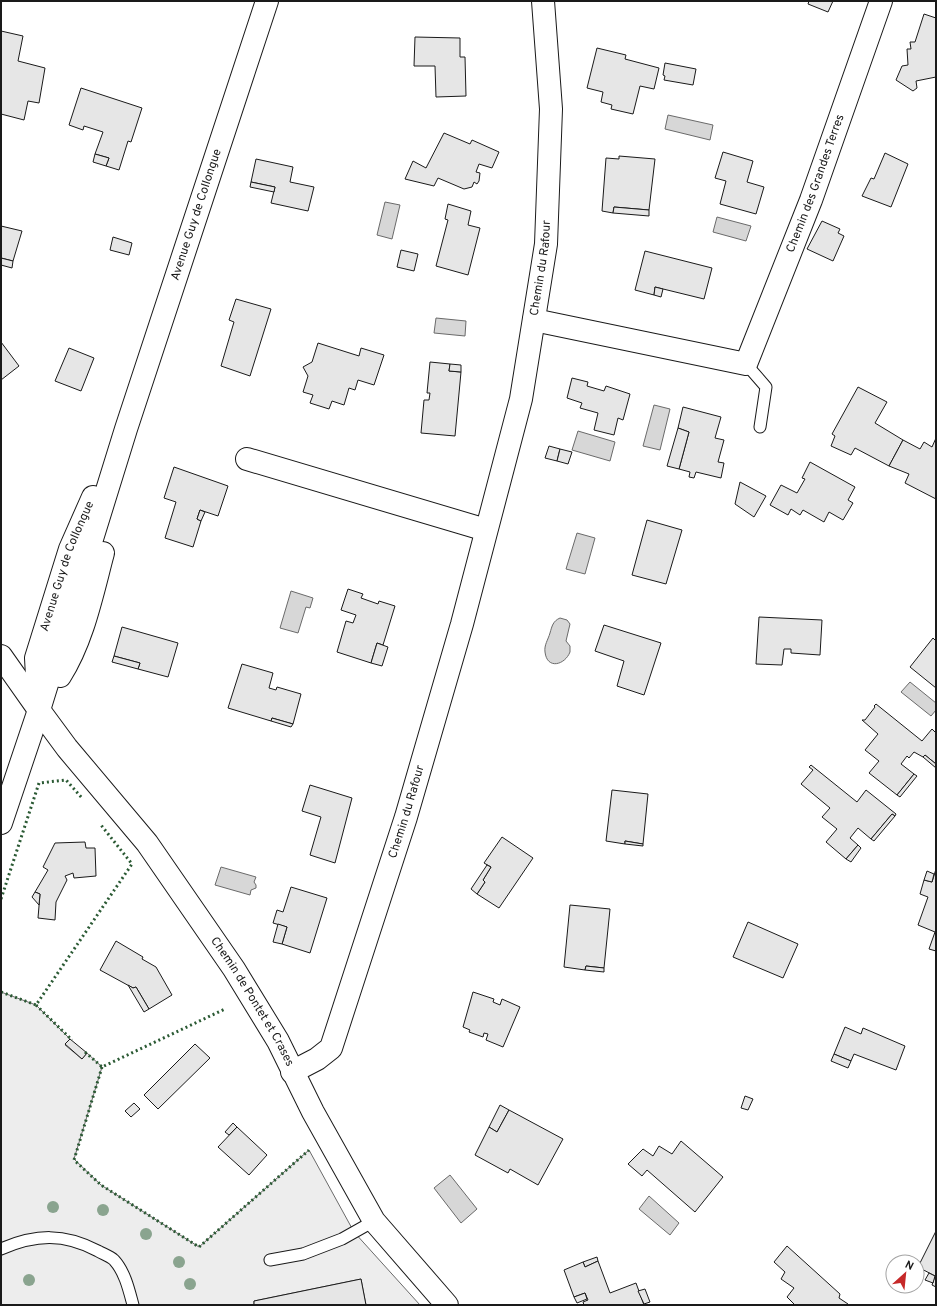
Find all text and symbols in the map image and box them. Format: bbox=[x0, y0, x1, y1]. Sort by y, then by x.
street label: Chemin des Grandes Terres bbox=[783, 112, 848, 255]
street label: Avenue Guy de Collongue bbox=[167, 147, 226, 283]
street label: Chemin du Rafour bbox=[527, 220, 555, 317]
street label: Avenue Guy de Collongue bbox=[37, 499, 98, 634]
street label: Chemin du Rafour bbox=[385, 763, 429, 860]
street label: Chemin de Pontet et Crases bbox=[206, 934, 297, 1069]
north arrow bbox=[885, 1254, 925, 1294]
text: N bbox=[902, 1258, 916, 1274]

